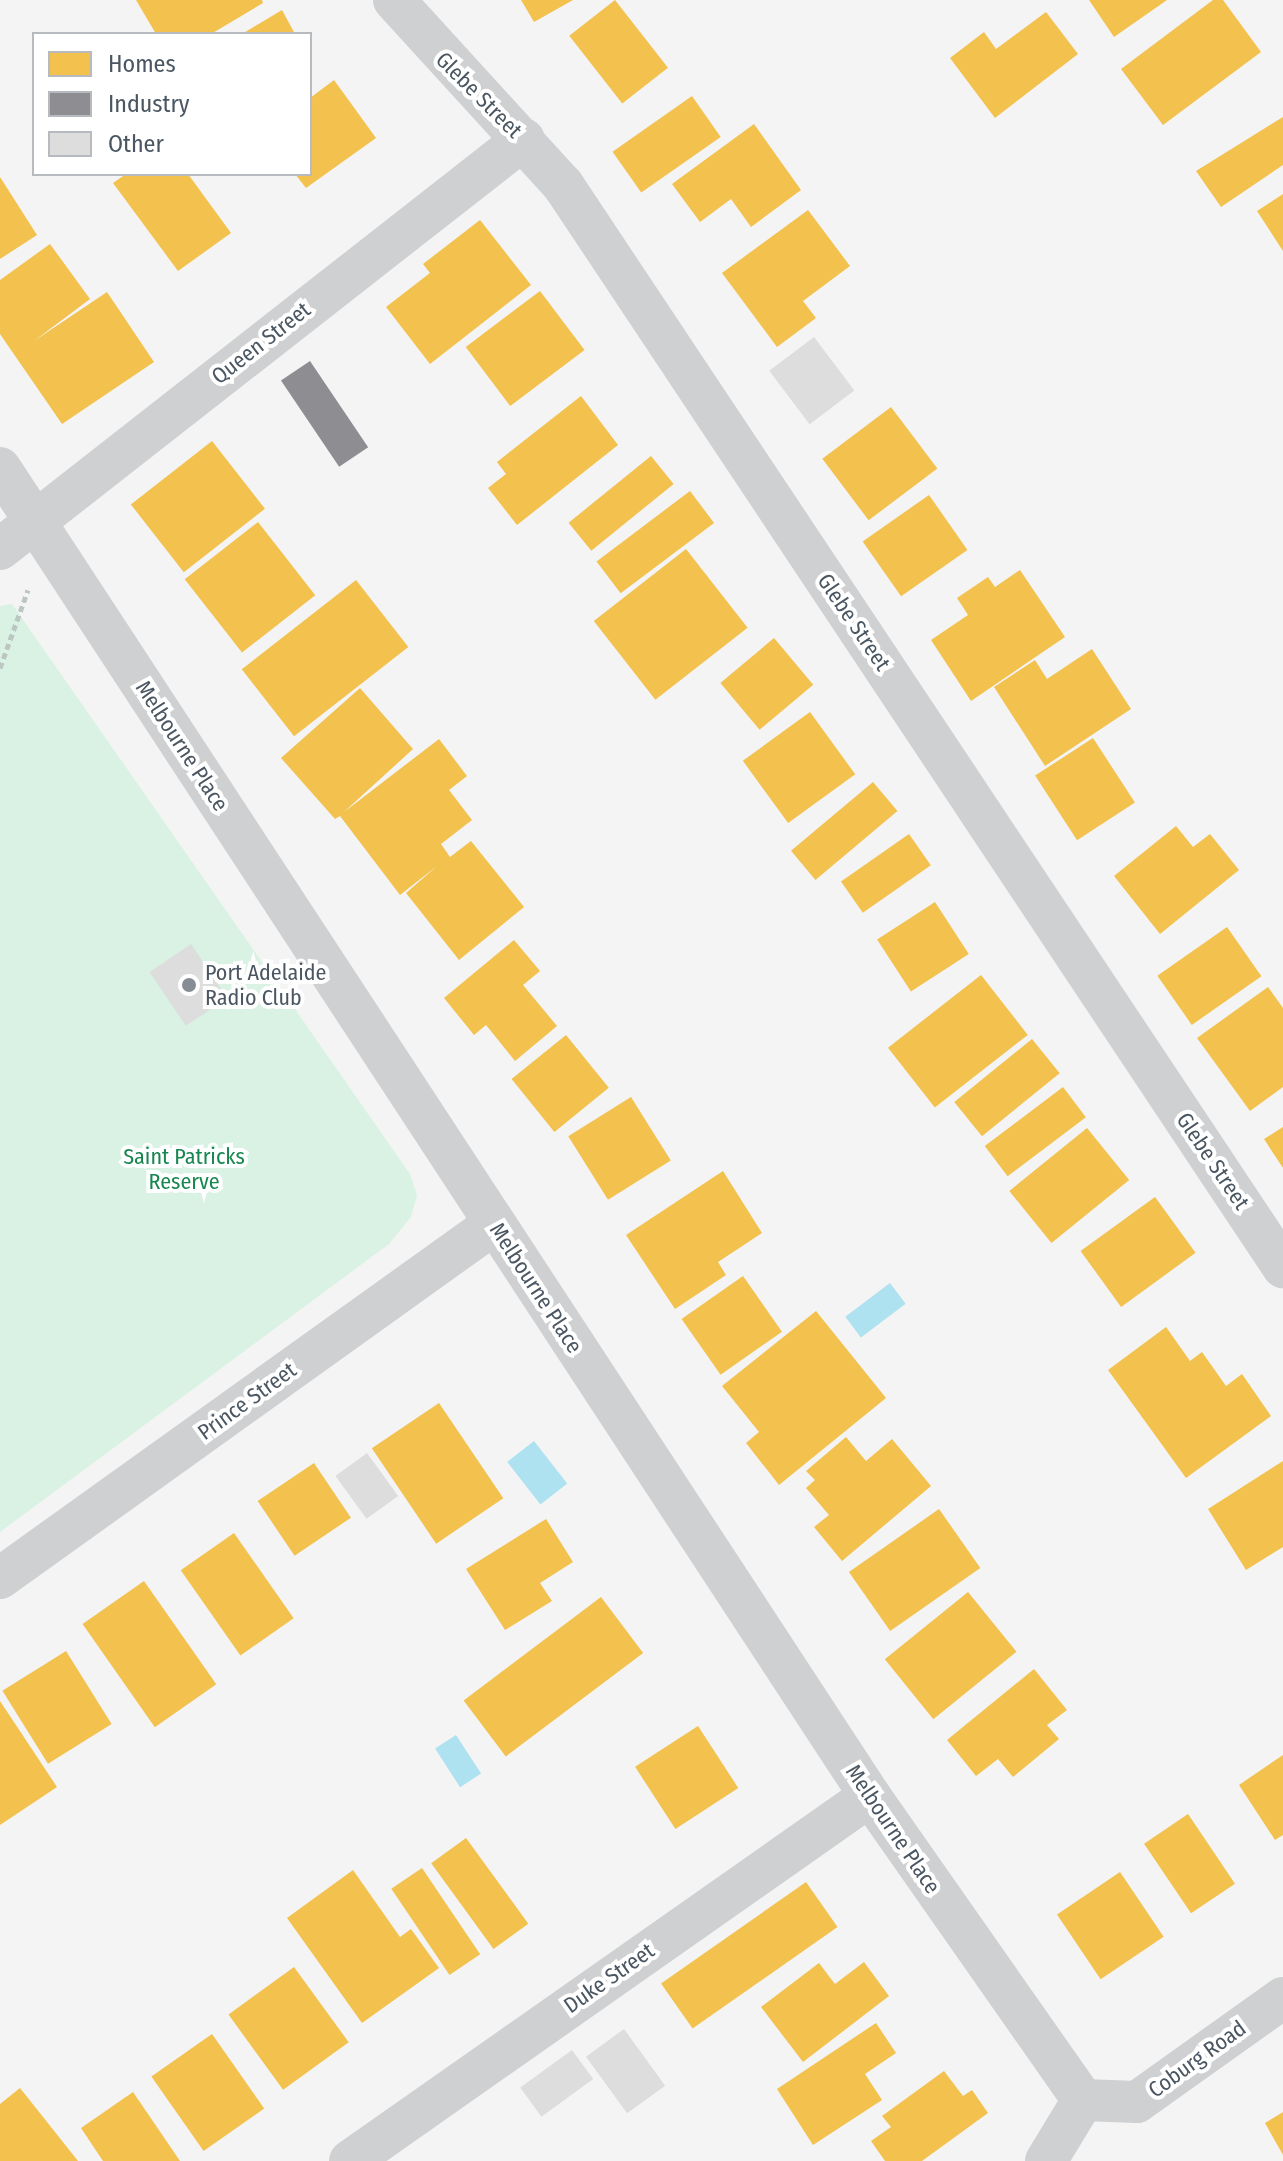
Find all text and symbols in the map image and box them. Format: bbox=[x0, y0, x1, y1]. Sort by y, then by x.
legend bbox=[32, 32, 312, 176]
street label: Glebe Street bbox=[430, 46, 528, 144]
text: Homes bbox=[108, 50, 176, 78]
text: Industry bbox=[108, 90, 190, 118]
text: Other bbox=[108, 130, 164, 158]
street label: Queen Street bbox=[206, 296, 316, 390]
street label: Glebe Street bbox=[812, 569, 896, 675]
street label: Melbourne Place bbox=[130, 676, 234, 816]
place label: Port Adelaide Radio Club bbox=[205, 959, 326, 1010]
marker: Port Adelaide Radio Club bbox=[180, 976, 198, 994]
street label: Glebe Street bbox=[1171, 1108, 1255, 1214]
park label: Saint Patricks Reserve bbox=[123, 1143, 245, 1194]
street label: Melbourne Place bbox=[484, 1218, 588, 1358]
street label: Prince Street bbox=[193, 1357, 301, 1445]
street label: Melbourne Place bbox=[840, 1759, 946, 1899]
street label: Duke Street bbox=[559, 1937, 659, 2019]
street label: Coburg Road bbox=[1143, 2015, 1251, 2103]

